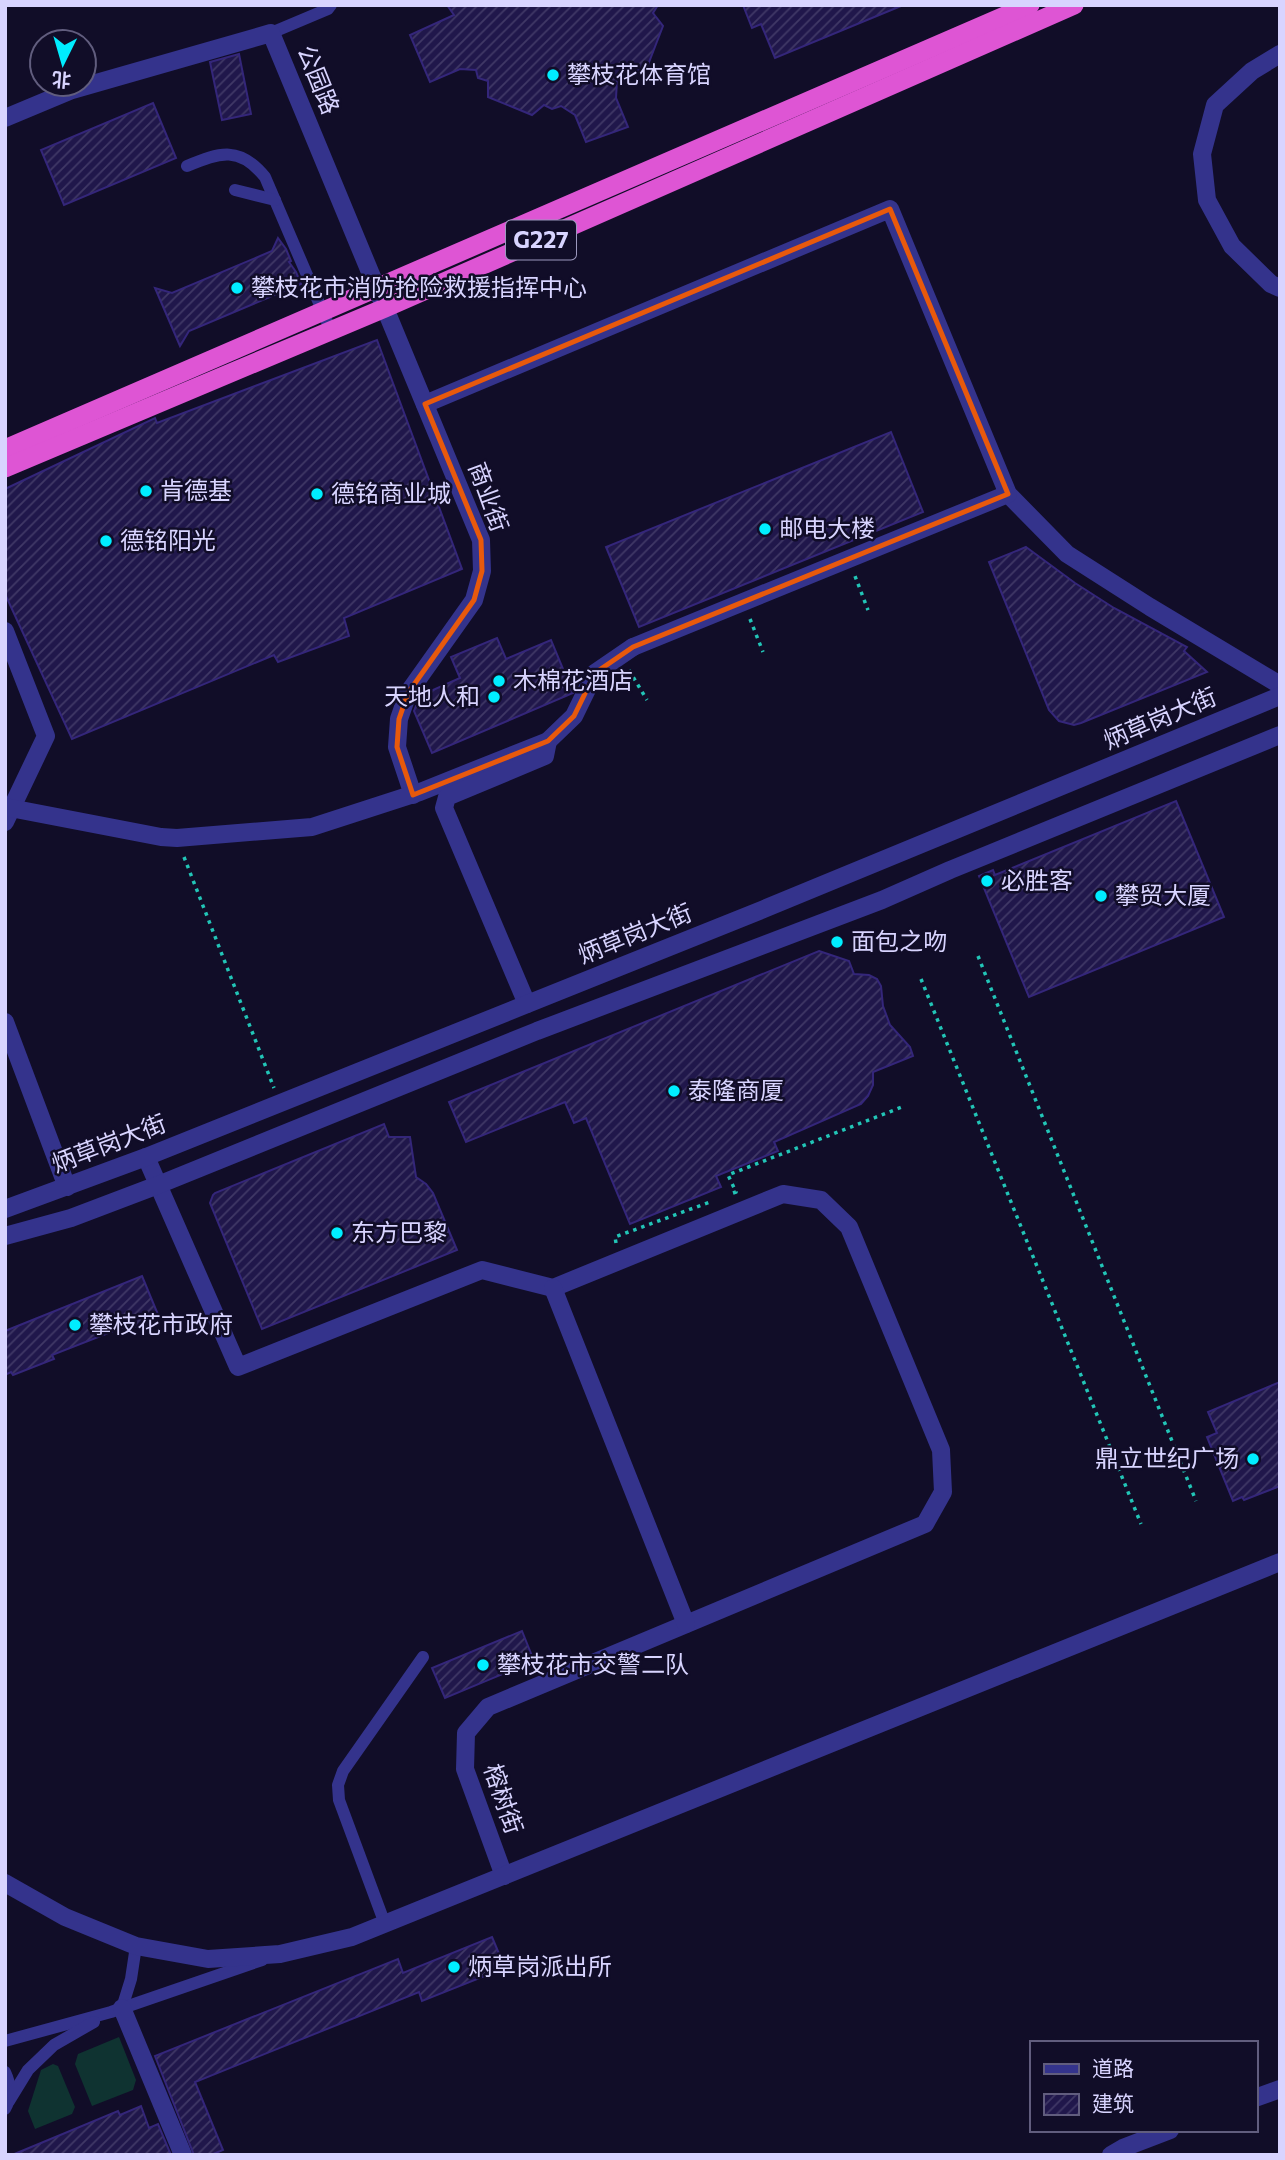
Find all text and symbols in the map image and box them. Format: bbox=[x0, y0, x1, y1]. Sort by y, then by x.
north arrow bbox=[28, 28, 98, 98]
street label: 公园路 bbox=[292, 41, 346, 118]
place label: 攀枝花体育馆 bbox=[567, 59, 711, 88]
marker: 攀枝花体育馆 bbox=[545, 67, 561, 83]
text: 北 bbox=[51, 68, 72, 93]
road number: G227 bbox=[506, 220, 576, 260]
place label: 攀枝花市消防抢险救援指挥中心 bbox=[251, 272, 587, 301]
marker: 攀枝花市消防抢险救援指挥中心 bbox=[229, 280, 245, 296]
street label: 商业街 bbox=[463, 458, 515, 535]
place label: 肯德基 bbox=[160, 475, 232, 504]
place label: 德铭商业城 bbox=[331, 478, 451, 507]
marker: 肯德基 bbox=[138, 483, 154, 499]
marker: 德铭商业城 bbox=[309, 486, 325, 502]
place label: 邮电大楼 bbox=[779, 513, 875, 542]
marker: 邮电大楼 bbox=[757, 521, 773, 537]
place label: 德铭阳光 bbox=[120, 525, 216, 554]
marker: 德铭阳光 bbox=[98, 533, 114, 549]
place label: 木棉花酒店 bbox=[513, 665, 633, 694]
marker: 木棉花酒店 bbox=[491, 673, 507, 689]
place label: 天地人和 bbox=[384, 681, 480, 710]
street label: 炳草岗大街 bbox=[1099, 681, 1220, 754]
marker: 天地人和 bbox=[486, 689, 502, 705]
place label: 必胜客 bbox=[1001, 865, 1073, 894]
marker: 必胜客 bbox=[979, 873, 995, 889]
place label: 攀贸大厦 bbox=[1115, 880, 1211, 909]
marker: 攀贸大厦 bbox=[1093, 888, 1109, 904]
street label: 炳草岗大街 bbox=[573, 897, 696, 969]
place label: 面包之吻 bbox=[851, 926, 947, 955]
marker: 面包之吻 bbox=[829, 934, 845, 950]
place label: 泰隆商厦 bbox=[688, 1075, 784, 1104]
marker: 泰隆商厦 bbox=[666, 1083, 682, 1099]
street label: 炳草岗大街 bbox=[47, 1108, 170, 1178]
place label: 东方巴黎 bbox=[351, 1217, 447, 1246]
marker: 东方巴黎 bbox=[329, 1225, 345, 1241]
place label: 攀枝花市政府 bbox=[89, 1309, 233, 1338]
marker: 攀枝花市政府 bbox=[67, 1317, 83, 1333]
place label: 鼎立世纪广场 bbox=[1095, 1443, 1239, 1472]
marker: 鼎立世纪广场 bbox=[1245, 1451, 1261, 1467]
place label: 攀枝花市交警二队 bbox=[497, 1649, 689, 1678]
marker: 攀枝花市交警二队 bbox=[475, 1657, 491, 1673]
street label: 榕树街 bbox=[479, 1760, 530, 1837]
place label: 炳草岗派出所 bbox=[468, 1951, 612, 1980]
marker: 炳草岗派出所 bbox=[446, 1959, 462, 1975]
legend bbox=[1030, 2041, 1257, 2132]
text: 道路 bbox=[1092, 2055, 1134, 2080]
text: 建筑 bbox=[1092, 2090, 1134, 2115]

